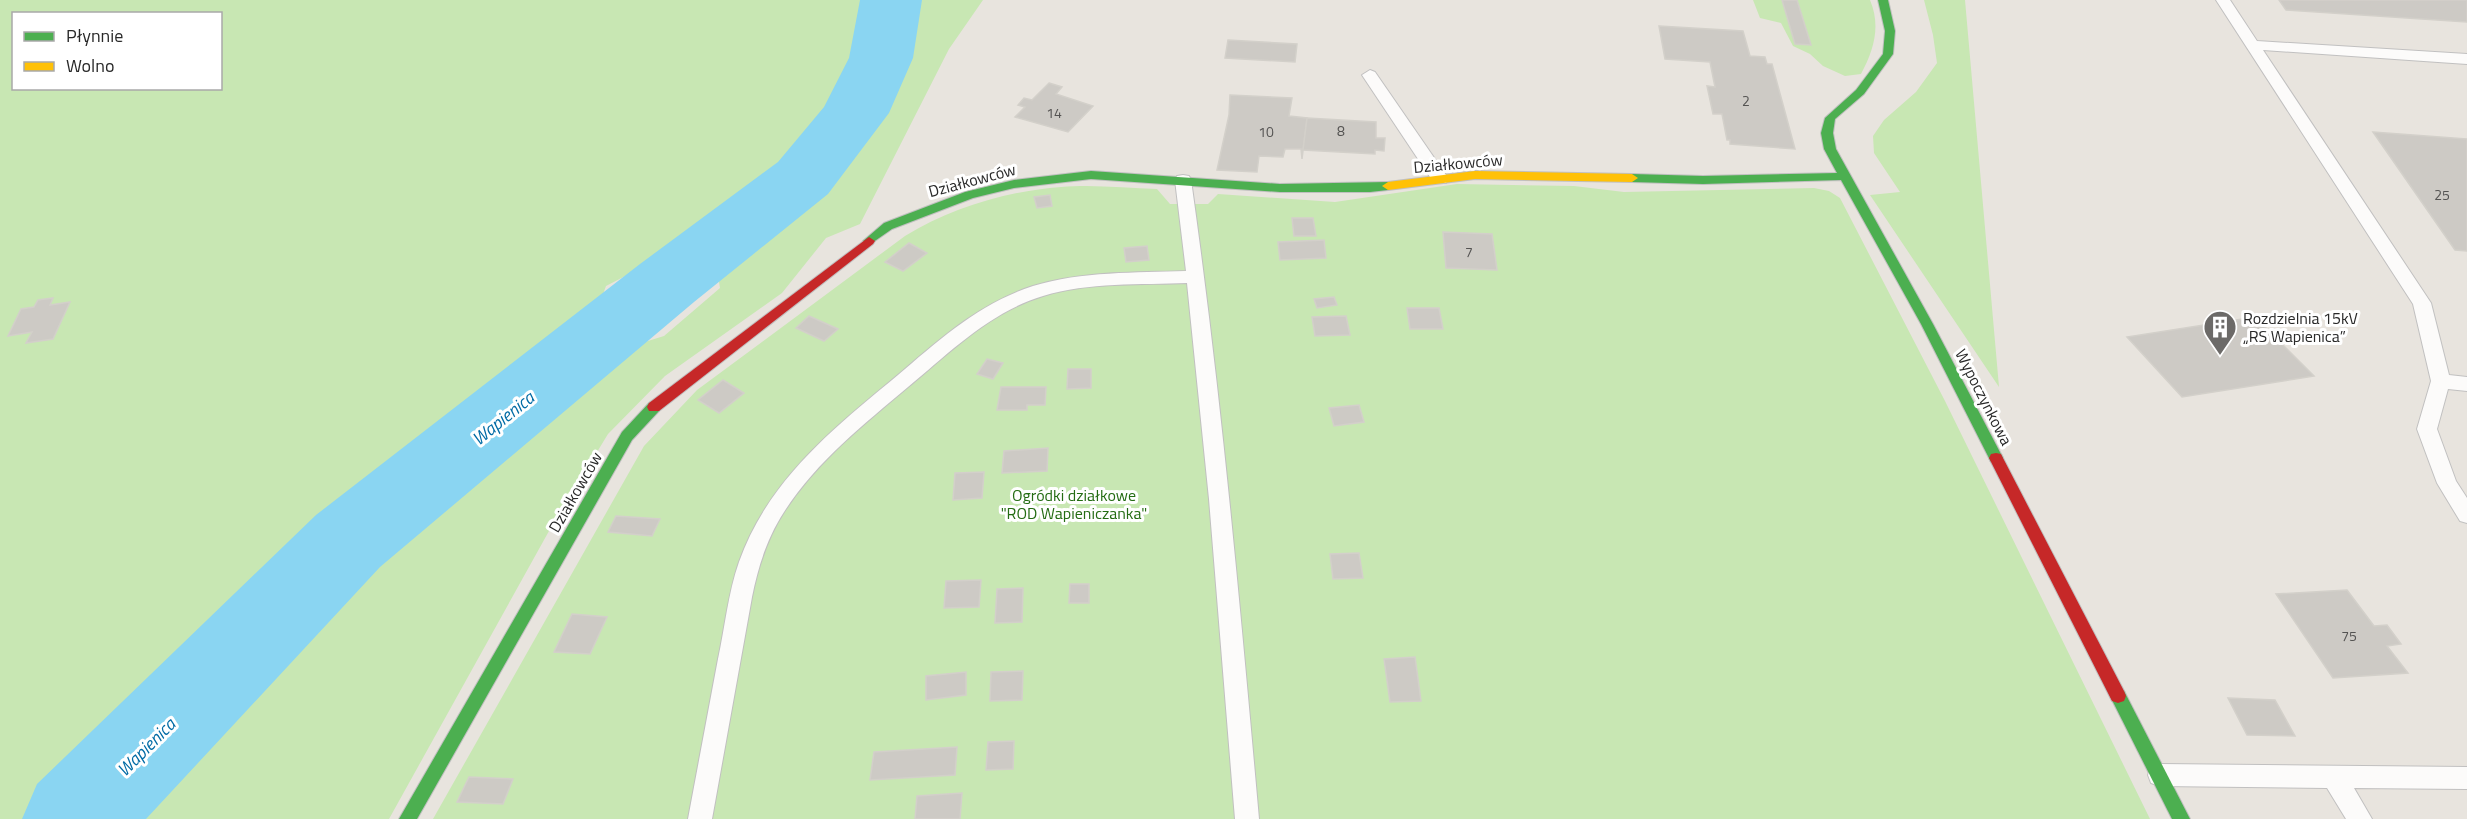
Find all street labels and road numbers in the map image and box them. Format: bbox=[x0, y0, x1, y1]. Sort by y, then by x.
street label: Działkowców bbox=[1412, 147, 1504, 179]
street label: Działkowców bbox=[926, 157, 1018, 203]
street label: Wypoczynkowa bbox=[1949, 345, 2019, 449]
street label: Działkowców bbox=[542, 447, 608, 537]

